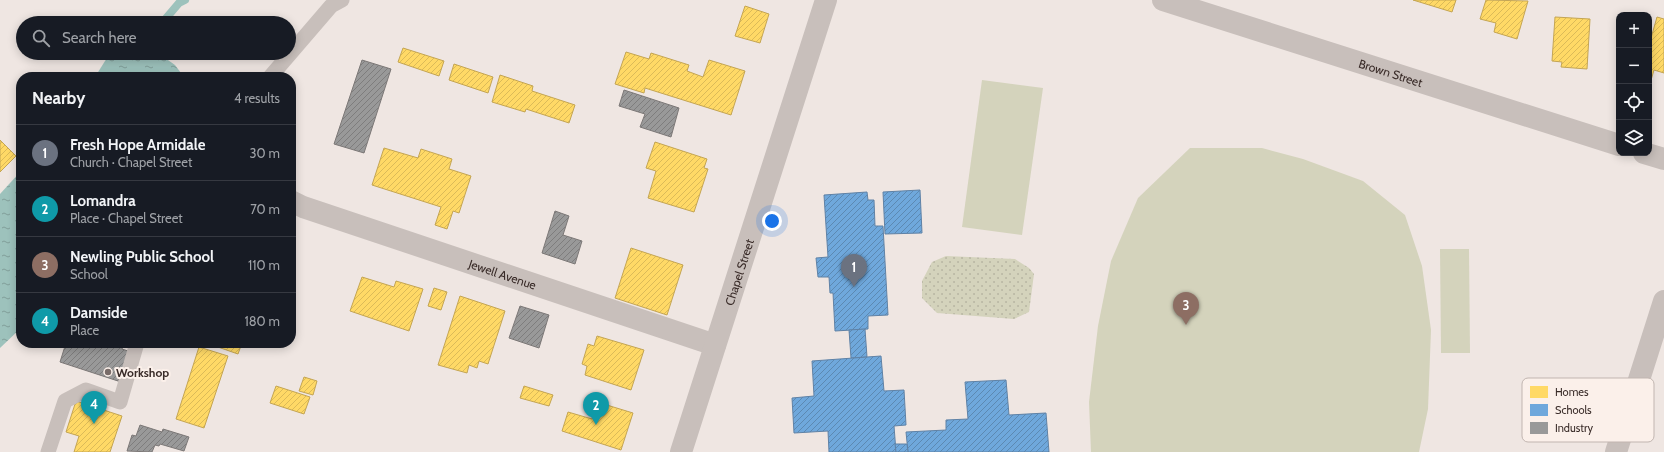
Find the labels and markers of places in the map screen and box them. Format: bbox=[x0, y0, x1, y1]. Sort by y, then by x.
pin: 1 bbox=[841, 254, 867, 287]
pin: 3 bbox=[1173, 292, 1199, 325]
place label: Workshop bbox=[116, 365, 169, 380]
marker: Workshop bbox=[103, 367, 113, 377]
pin: 4 bbox=[81, 391, 107, 424]
pin: 2 bbox=[583, 392, 609, 425]

